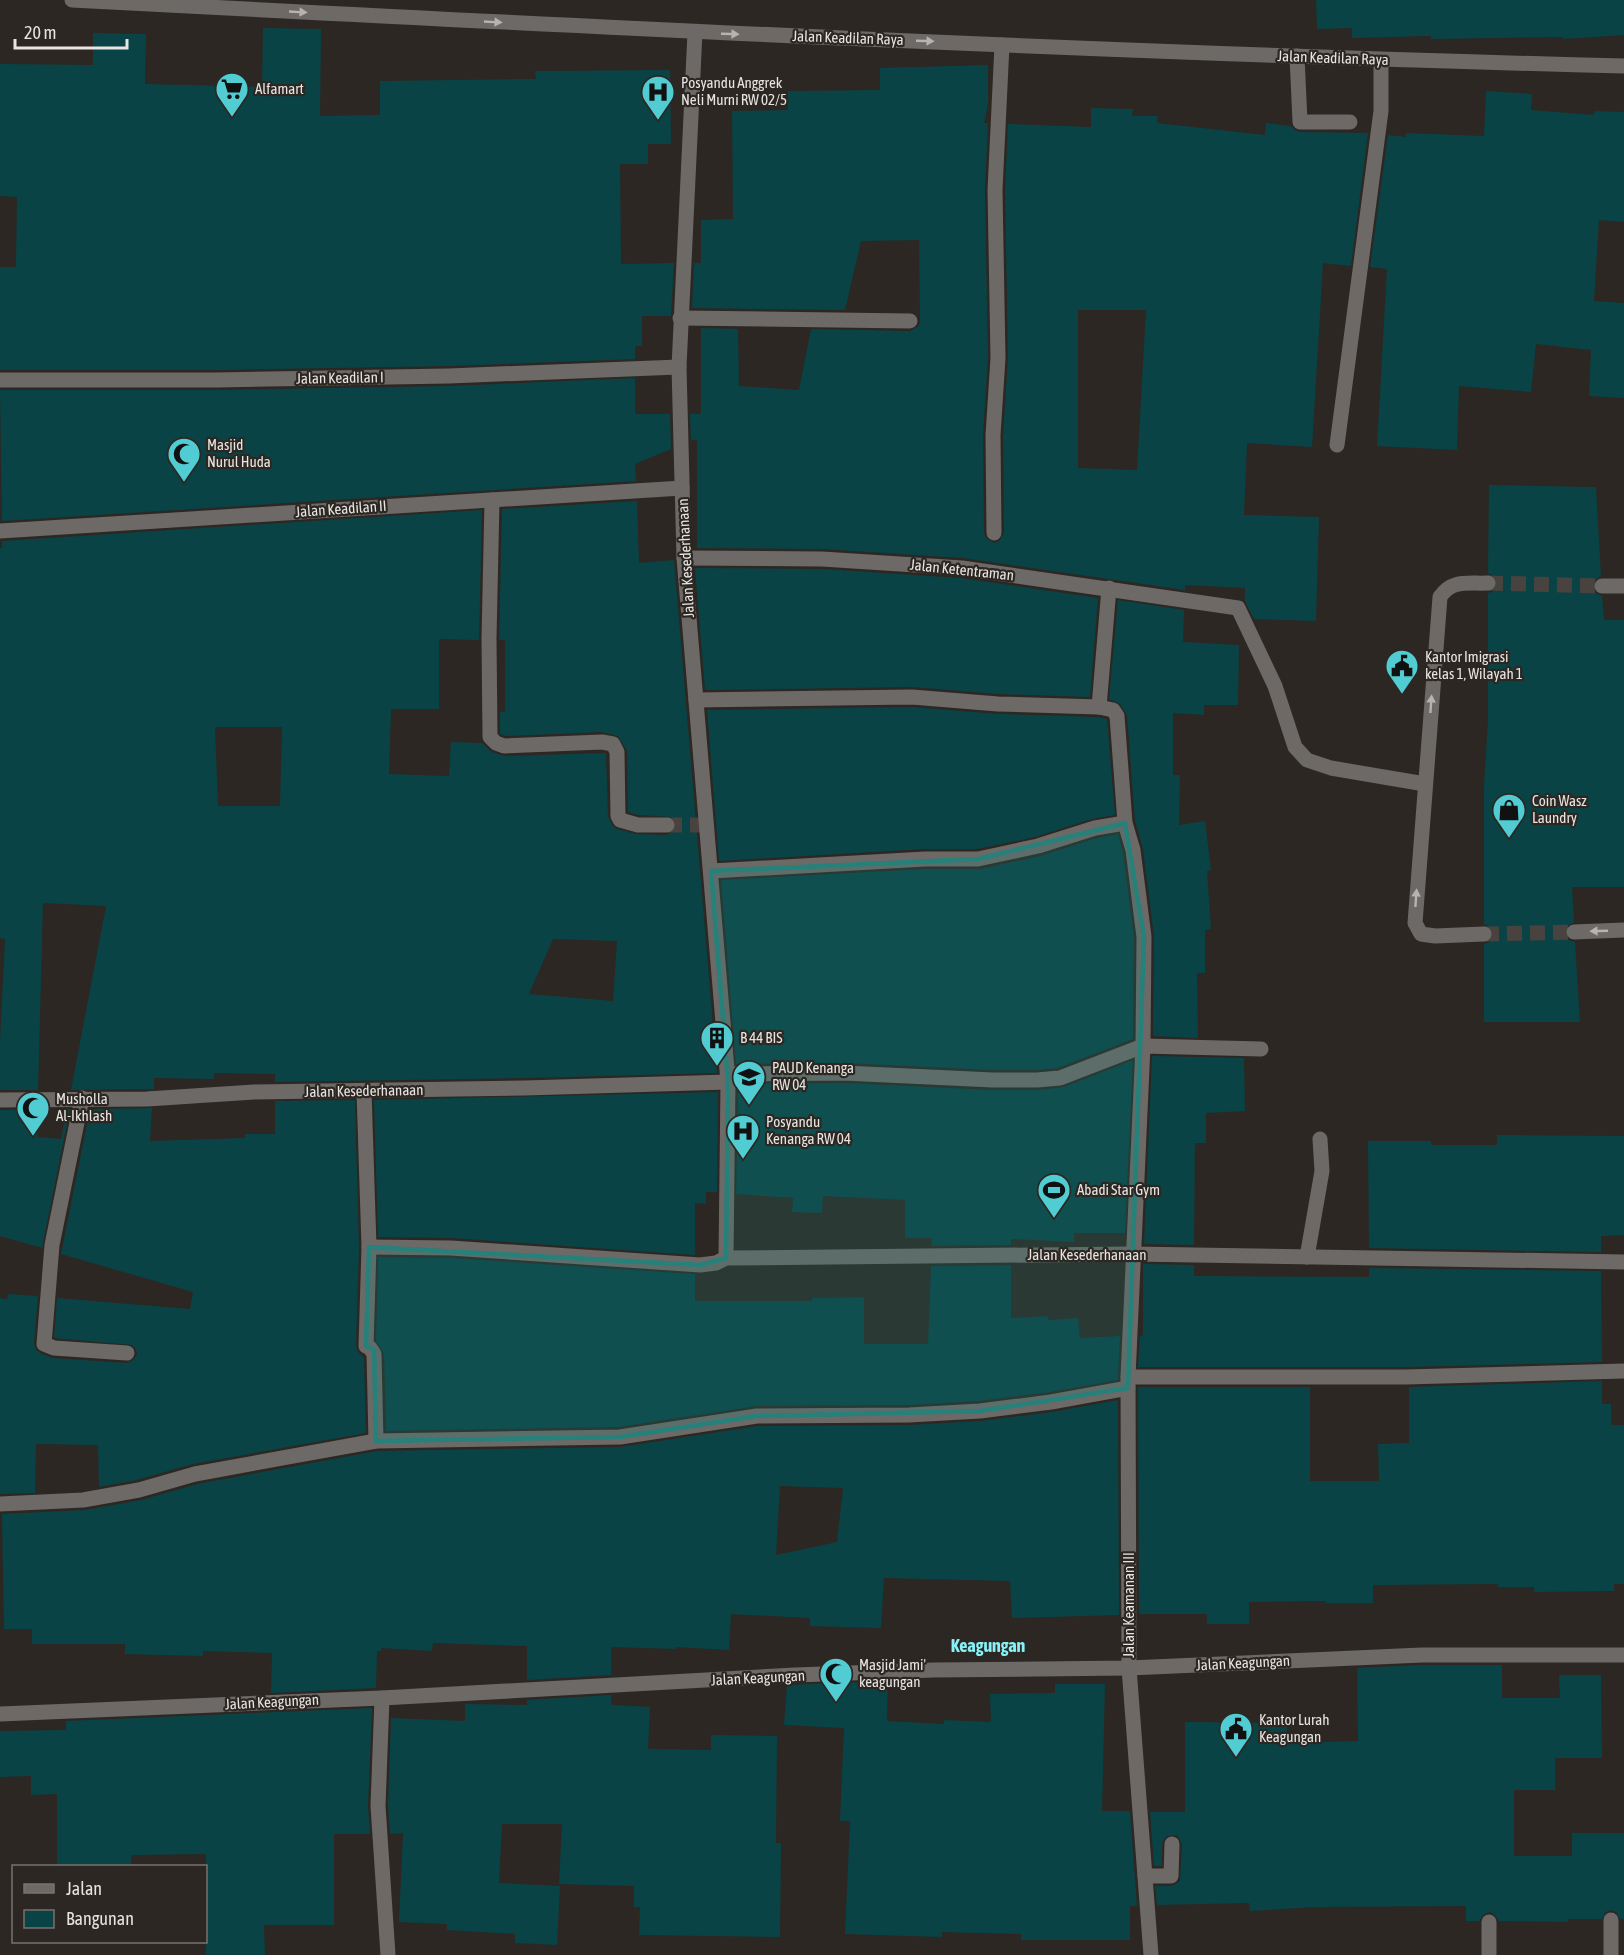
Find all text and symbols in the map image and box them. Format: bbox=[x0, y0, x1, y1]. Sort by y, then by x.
one-way arrow bbox=[289, 7, 308, 16]
scale bar bbox=[15, 12, 128, 50]
one-way arrow bbox=[484, 17, 503, 26]
text: 20 m bbox=[24, 22, 56, 43]
street label: Jalan Keadilan Raya bbox=[792, 27, 904, 48]
one-way arrow bbox=[720, 29, 739, 38]
one-way arrow bbox=[915, 37, 934, 46]
street label: Jalan Keadilan Raya bbox=[1277, 47, 1389, 68]
supermarket icon: Alfamart bbox=[214, 71, 250, 118]
hospital icon: Posyandu Anggrek Neli Murni RW 02/5 bbox=[640, 74, 676, 121]
place label: Posyandu Anggrek Neli Murni RW 02/5 bbox=[681, 74, 787, 108]
place label: Alfamart bbox=[255, 80, 304, 97]
street label: Jalan Keadilan I bbox=[296, 368, 384, 387]
mosque icon: Masjid Nurul Huda bbox=[166, 436, 202, 483]
place label: Masjid Nurul Huda bbox=[207, 436, 271, 470]
street label: Jalan Keadilan II bbox=[295, 497, 387, 520]
street label: Jalan Kesederhanaan bbox=[674, 498, 697, 618]
street label: Jalan Ketentraman bbox=[909, 556, 1015, 583]
public building icon: Kantor Imigrasi kelas 1, Wilayah 1 bbox=[1384, 648, 1420, 695]
place label: Kantor Imigrasi kelas 1, Wilayah 1 bbox=[1425, 648, 1523, 682]
one-way arrow bbox=[1427, 694, 1436, 713]
shop icon: Coin Wasz Laundry bbox=[1491, 792, 1527, 839]
place label: Coin Wasz Laundry bbox=[1532, 792, 1587, 826]
one-way arrow bbox=[1412, 889, 1421, 908]
one-way arrow bbox=[1590, 927, 1609, 936]
building icon: B 44 BIS bbox=[699, 1020, 735, 1067]
place label: B 44 BIS bbox=[740, 1029, 783, 1046]
school or university icon: PAUD Kenanga RW 04 bbox=[731, 1059, 767, 1106]
place label: PAUD Kenanga RW 04 bbox=[772, 1059, 854, 1093]
street label: Jalan Kesederhanaan bbox=[304, 1081, 424, 1100]
mosque icon: Musholla Al-Ikhlash bbox=[15, 1090, 51, 1137]
place label: Musholla Al-Ikhlash bbox=[56, 1090, 112, 1124]
hospital icon: Posyandu Kenanga RW 04 bbox=[725, 1113, 761, 1160]
place label: Posyandu Kenanga RW 04 bbox=[766, 1113, 851, 1147]
sports icon: Abadi Star Gym bbox=[1036, 1172, 1072, 1219]
place label: Abadi Star Gym bbox=[1077, 1181, 1160, 1198]
street label: Jalan Kesederhanaan bbox=[1027, 1246, 1147, 1263]
street label: Jalan Keamanan III bbox=[1120, 1552, 1137, 1658]
district label: Keagungan bbox=[951, 1635, 1026, 1656]
street label: Jalan Keagungan bbox=[1195, 1652, 1290, 1673]
mosque icon: Masjid Jami' keagungan bbox=[818, 1656, 854, 1703]
place label: Masjid Jami' keagungan bbox=[859, 1656, 926, 1690]
street label: Jalan Keagungan bbox=[710, 1667, 805, 1688]
street label: Jalan Keagungan bbox=[224, 1691, 319, 1712]
public building icon: Kantor Lurah Keagungan bbox=[1218, 1711, 1254, 1758]
place label: Kantor Lurah Keagungan bbox=[1259, 1711, 1329, 1745]
legend bbox=[12, 1865, 207, 1943]
text: Jalan bbox=[66, 1878, 102, 1899]
text: Bangunan bbox=[66, 1908, 134, 1929]

